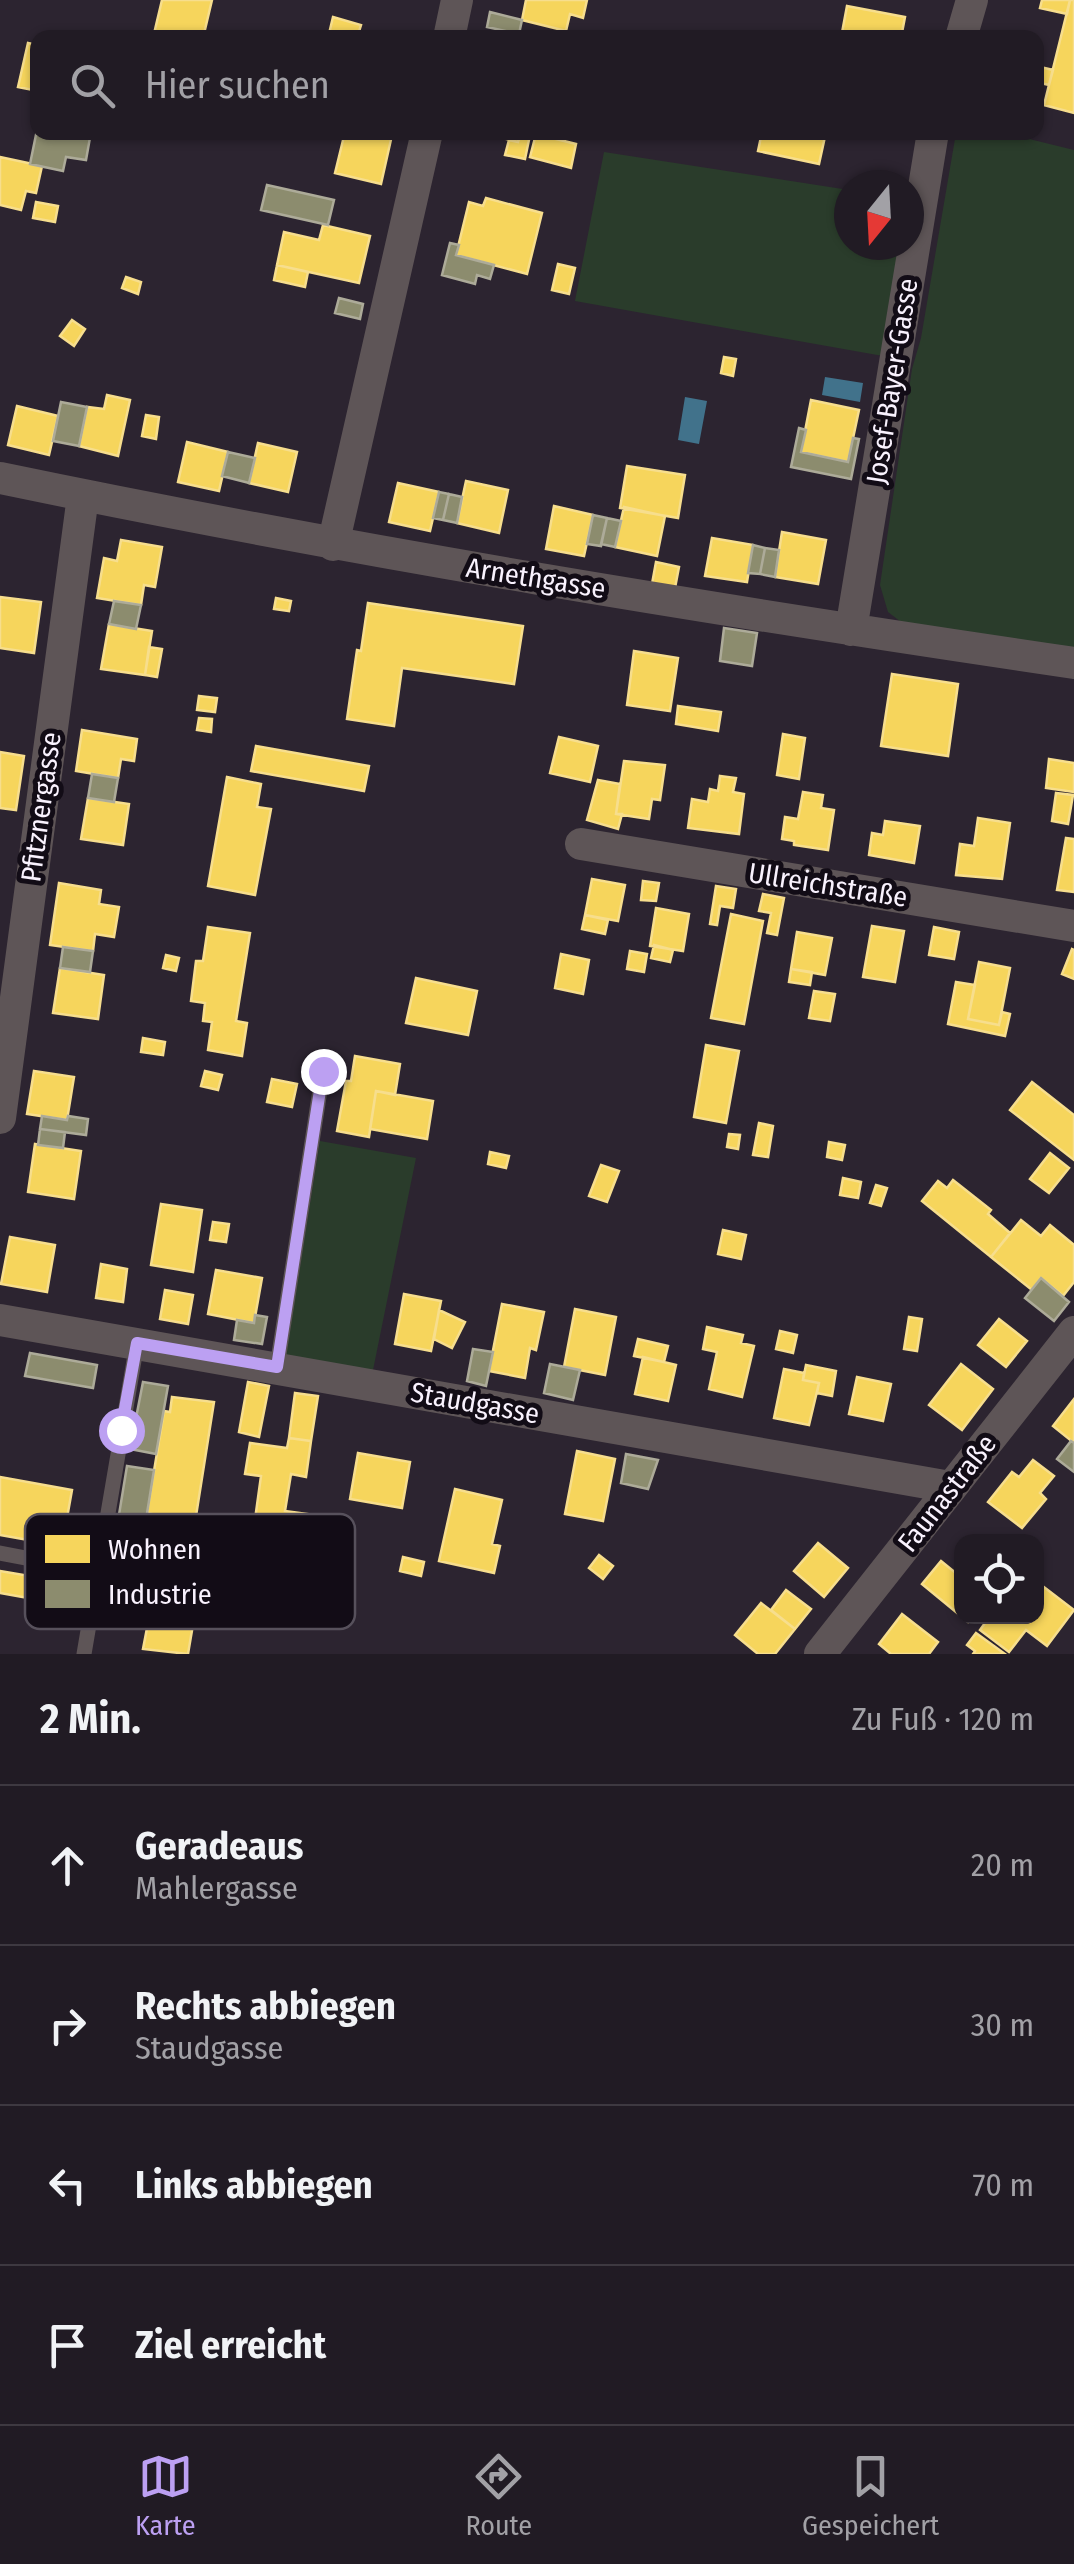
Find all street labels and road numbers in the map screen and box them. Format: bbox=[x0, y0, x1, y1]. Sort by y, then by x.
street label: Josef-Bayer-Gasse bbox=[859, 276, 925, 486]
street label: Arnethgasse bbox=[464, 551, 608, 605]
street label: Pfitznergasse bbox=[14, 730, 68, 884]
street label: Ullreichstraße bbox=[746, 856, 910, 914]
street label: Staudgasse bbox=[408, 1375, 542, 1431]
street label: Faunastraße bbox=[891, 1428, 1003, 1558]

